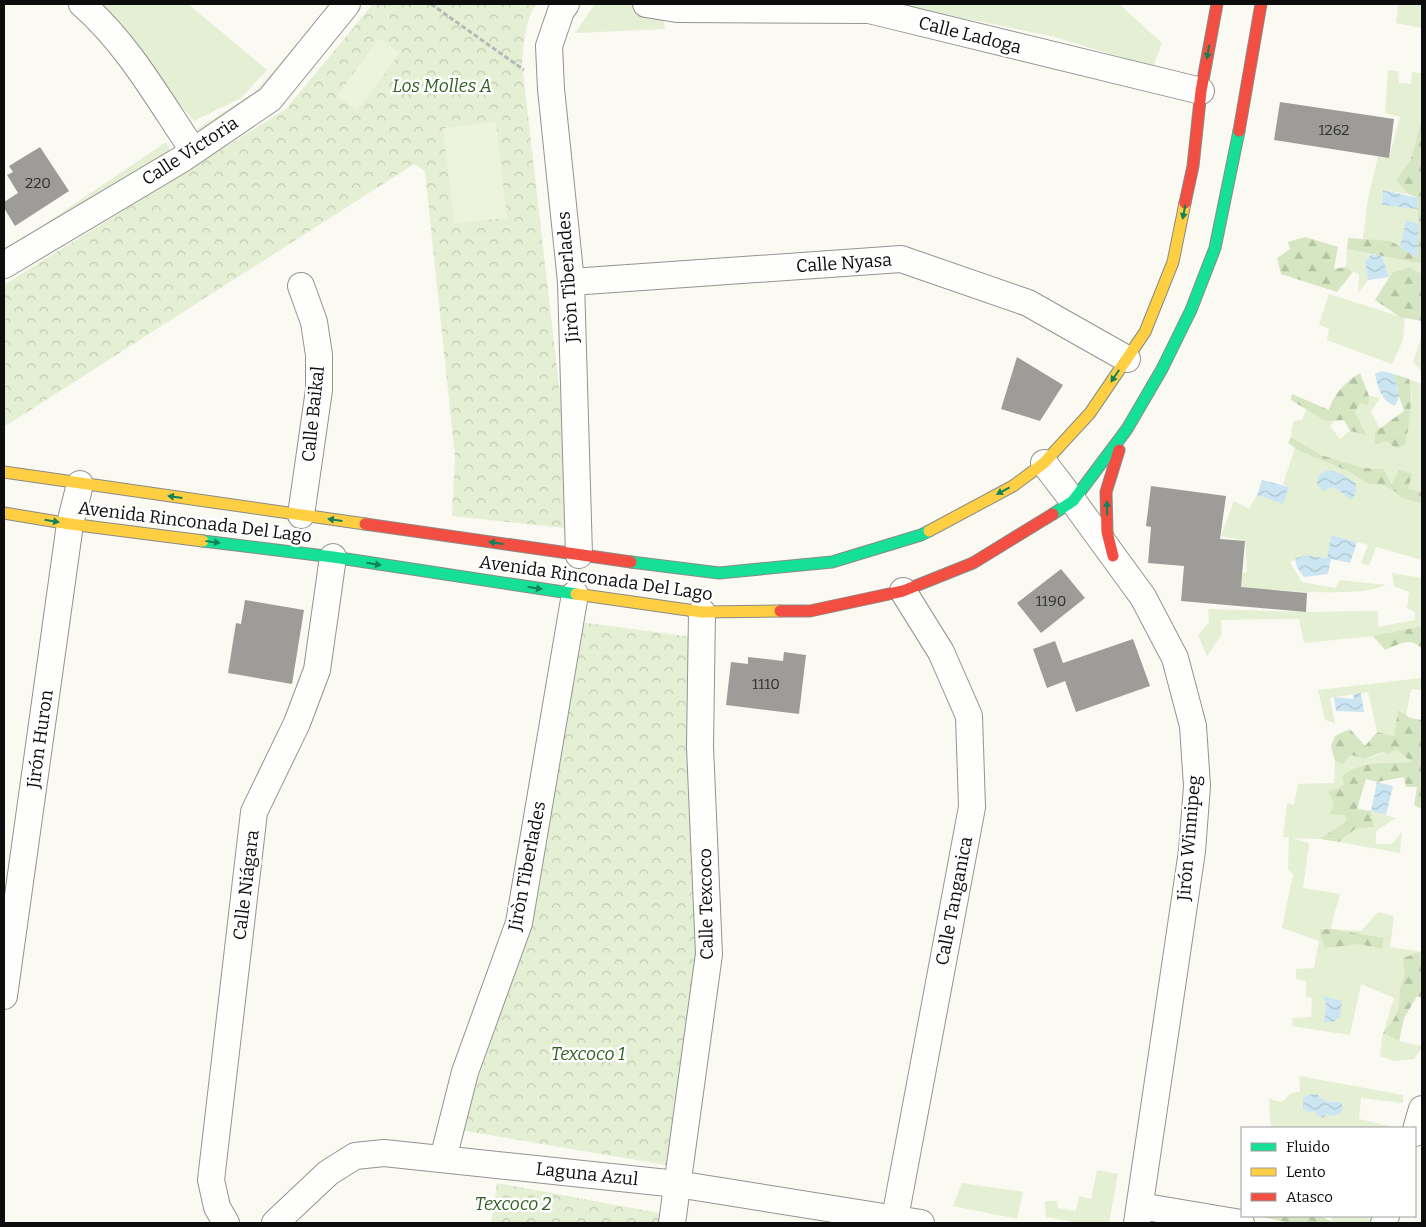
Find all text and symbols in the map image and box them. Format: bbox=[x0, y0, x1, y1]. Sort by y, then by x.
street label: Calle Ladoga bbox=[916, 12, 1024, 58]
one-way arrow bbox=[1204, 44, 1212, 60]
park label: Los Molles A bbox=[392, 75, 492, 97]
street label: Calle Victoria bbox=[138, 112, 242, 190]
house number: 1262 bbox=[1318, 121, 1350, 139]
house number: 220 bbox=[25, 174, 51, 192]
one-way arrow bbox=[1179, 205, 1187, 221]
street label: Jiròn Tiberlades bbox=[552, 211, 584, 344]
street label: Calle Nyasa bbox=[795, 249, 893, 277]
street label: Calle Baikal bbox=[297, 365, 329, 463]
one-way arrow bbox=[1110, 370, 1120, 383]
one-way arrow bbox=[996, 487, 1009, 496]
one-way arrow bbox=[166, 493, 182, 501]
street label: Avenida Rinconada Del Lago bbox=[77, 497, 313, 547]
one-way arrow bbox=[1102, 499, 1110, 515]
one-way arrow bbox=[327, 516, 343, 524]
one-way arrow bbox=[44, 517, 60, 525]
one-way arrow bbox=[205, 538, 221, 546]
one-way arrow bbox=[488, 539, 504, 547]
street label: Avenida Rinconada Del Lago bbox=[478, 551, 714, 605]
one-way arrow bbox=[366, 560, 382, 568]
one-way arrow bbox=[527, 585, 543, 593]
house number: 1190 bbox=[1036, 592, 1066, 610]
house number: 1110 bbox=[752, 675, 780, 693]
street label: Jirón Huron bbox=[22, 688, 58, 791]
street label: Jirón Winnipeg bbox=[1172, 774, 1205, 903]
street label: Jiròn Tiberlades bbox=[503, 799, 550, 934]
street label: Calle Niágara bbox=[228, 828, 264, 941]
street label: Calle Tanganica bbox=[931, 835, 977, 967]
street label: Calle Texcoco bbox=[694, 848, 718, 960]
park label: Texcoco 1 bbox=[551, 1043, 625, 1065]
legend bbox=[1241, 1127, 1416, 1217]
text: Fluido bbox=[1286, 1138, 1330, 1156]
street label: Laguna Azul bbox=[535, 1158, 639, 1190]
text: Lento bbox=[1286, 1163, 1326, 1181]
text: Atasco bbox=[1286, 1188, 1333, 1206]
park label: Texcoco 2 bbox=[475, 1193, 552, 1215]

